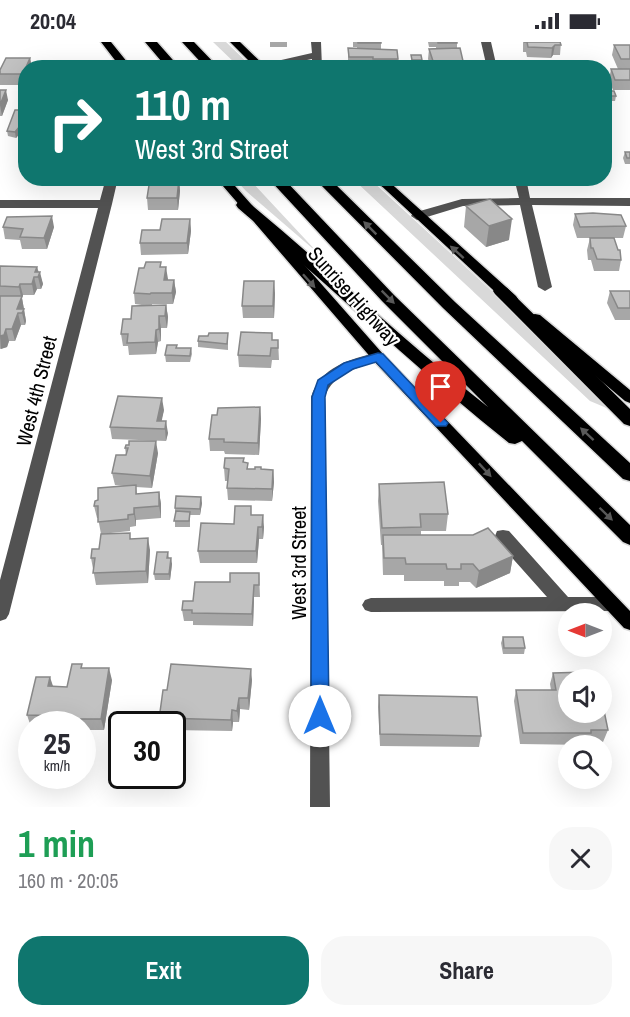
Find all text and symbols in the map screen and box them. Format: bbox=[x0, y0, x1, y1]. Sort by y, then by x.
text: 20:04 bbox=[30, 6, 76, 36]
text: 110 m bbox=[135, 77, 231, 133]
icon: right bbox=[36, 84, 114, 162]
text: West 3rd Street bbox=[135, 131, 288, 167]
one-way arrow bbox=[363, 221, 377, 235]
street label: Sunrise Highway bbox=[302, 241, 406, 352]
one-way arrow bbox=[450, 246, 465, 259]
one-way arrow bbox=[303, 273, 316, 289]
one-way arrow bbox=[380, 290, 394, 304]
street label: West 4th Street bbox=[9, 333, 63, 449]
pin bbox=[415, 361, 466, 423]
icon: arrive bbox=[424, 370, 457, 403]
one-way arrow bbox=[580, 428, 594, 442]
one-way arrow bbox=[478, 462, 491, 477]
street label: West 3rd Street bbox=[285, 506, 312, 620]
one-way arrow bbox=[599, 507, 613, 521]
north arrow bbox=[558, 603, 612, 657]
map controls bbox=[558, 603, 612, 789]
button: sound bbox=[558, 669, 612, 723]
position arrow bbox=[288, 684, 352, 748]
speed limit sign: 30 bbox=[108, 711, 186, 789]
text: 25 bbox=[43, 723, 71, 763]
button: search bbox=[558, 735, 612, 789]
text: km/h bbox=[44, 755, 70, 776]
text: 1 min bbox=[18, 820, 95, 868]
button: close bbox=[549, 827, 612, 890]
text: 160 m · 20:05 bbox=[18, 867, 118, 894]
button: Exit bbox=[18, 936, 309, 1005]
button: Share bbox=[321, 936, 612, 1005]

